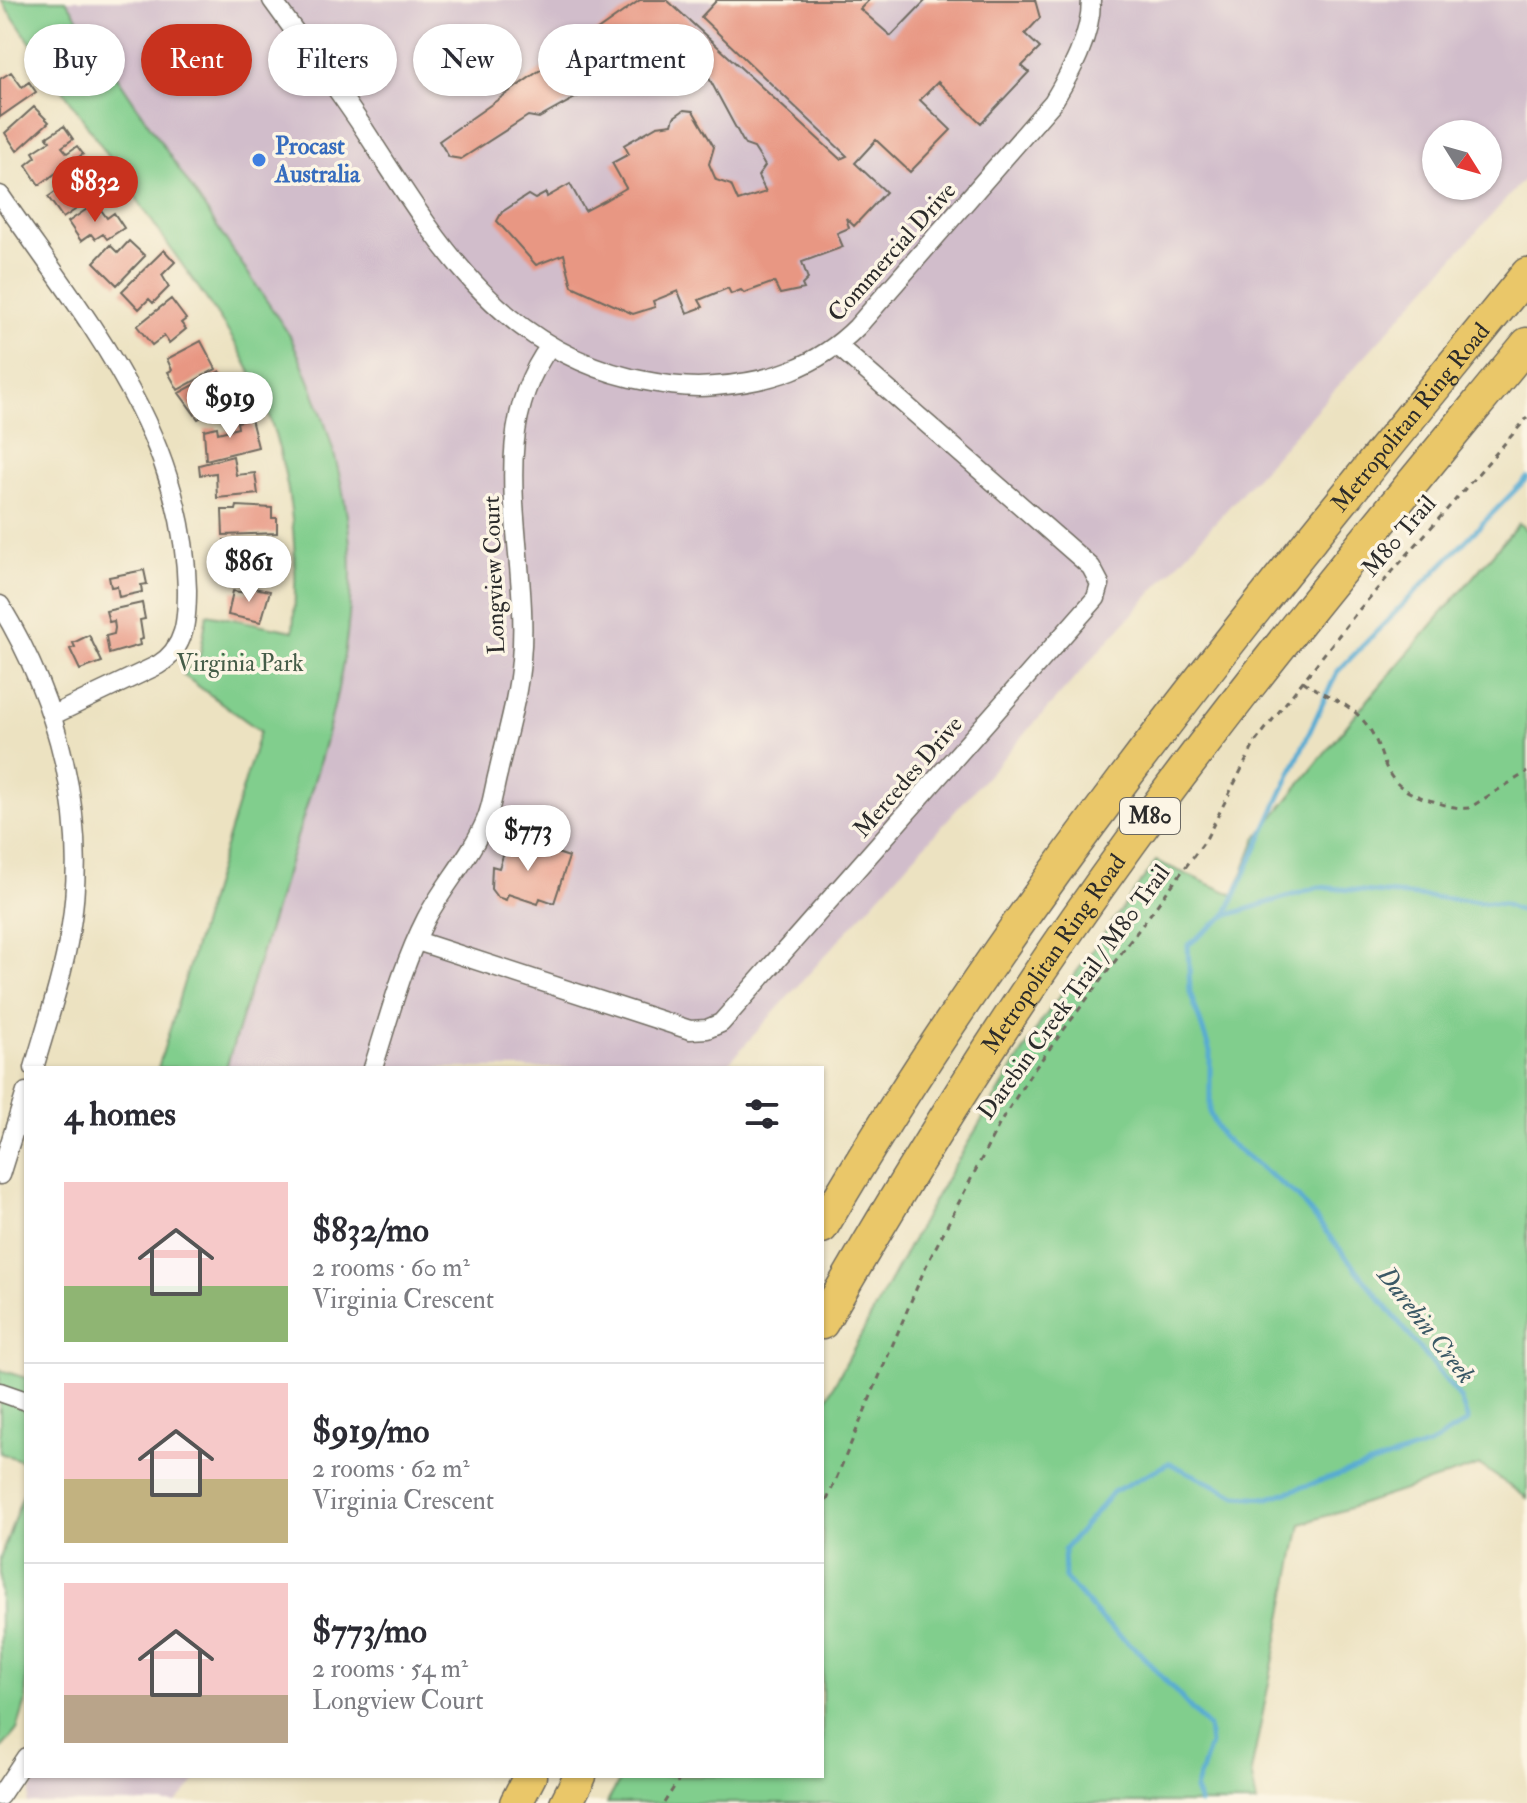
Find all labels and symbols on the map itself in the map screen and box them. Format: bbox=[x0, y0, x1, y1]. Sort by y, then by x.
north arrow bbox=[1422, 120, 1502, 200]
place label: Procast Australia bbox=[274, 131, 361, 190]
marker: Procast Australia bbox=[250, 151, 268, 169]
pin: $832 bbox=[48, 156, 142, 224]
street label: Commercial Drive bbox=[821, 176, 963, 328]
street label: Metropolitan Ring Road bbox=[1324, 316, 1497, 518]
pin: $919 bbox=[183, 372, 277, 440]
street label: M80 Trail bbox=[1355, 489, 1443, 583]
street label: Longview Court bbox=[476, 495, 512, 655]
pin: $861 bbox=[202, 536, 296, 604]
park label: Virginia Park bbox=[176, 648, 304, 679]
street label: Mercedes Drive bbox=[847, 710, 969, 844]
road number: M80 bbox=[1120, 798, 1180, 834]
pin: $773 bbox=[481, 805, 575, 873]
street label: Metropolitan Ring Road bbox=[975, 848, 1133, 1059]
street label: Darebin Creek Trail / M80 Trail bbox=[971, 858, 1177, 1126]
water label: Darebin Creek bbox=[1370, 1259, 1482, 1390]

